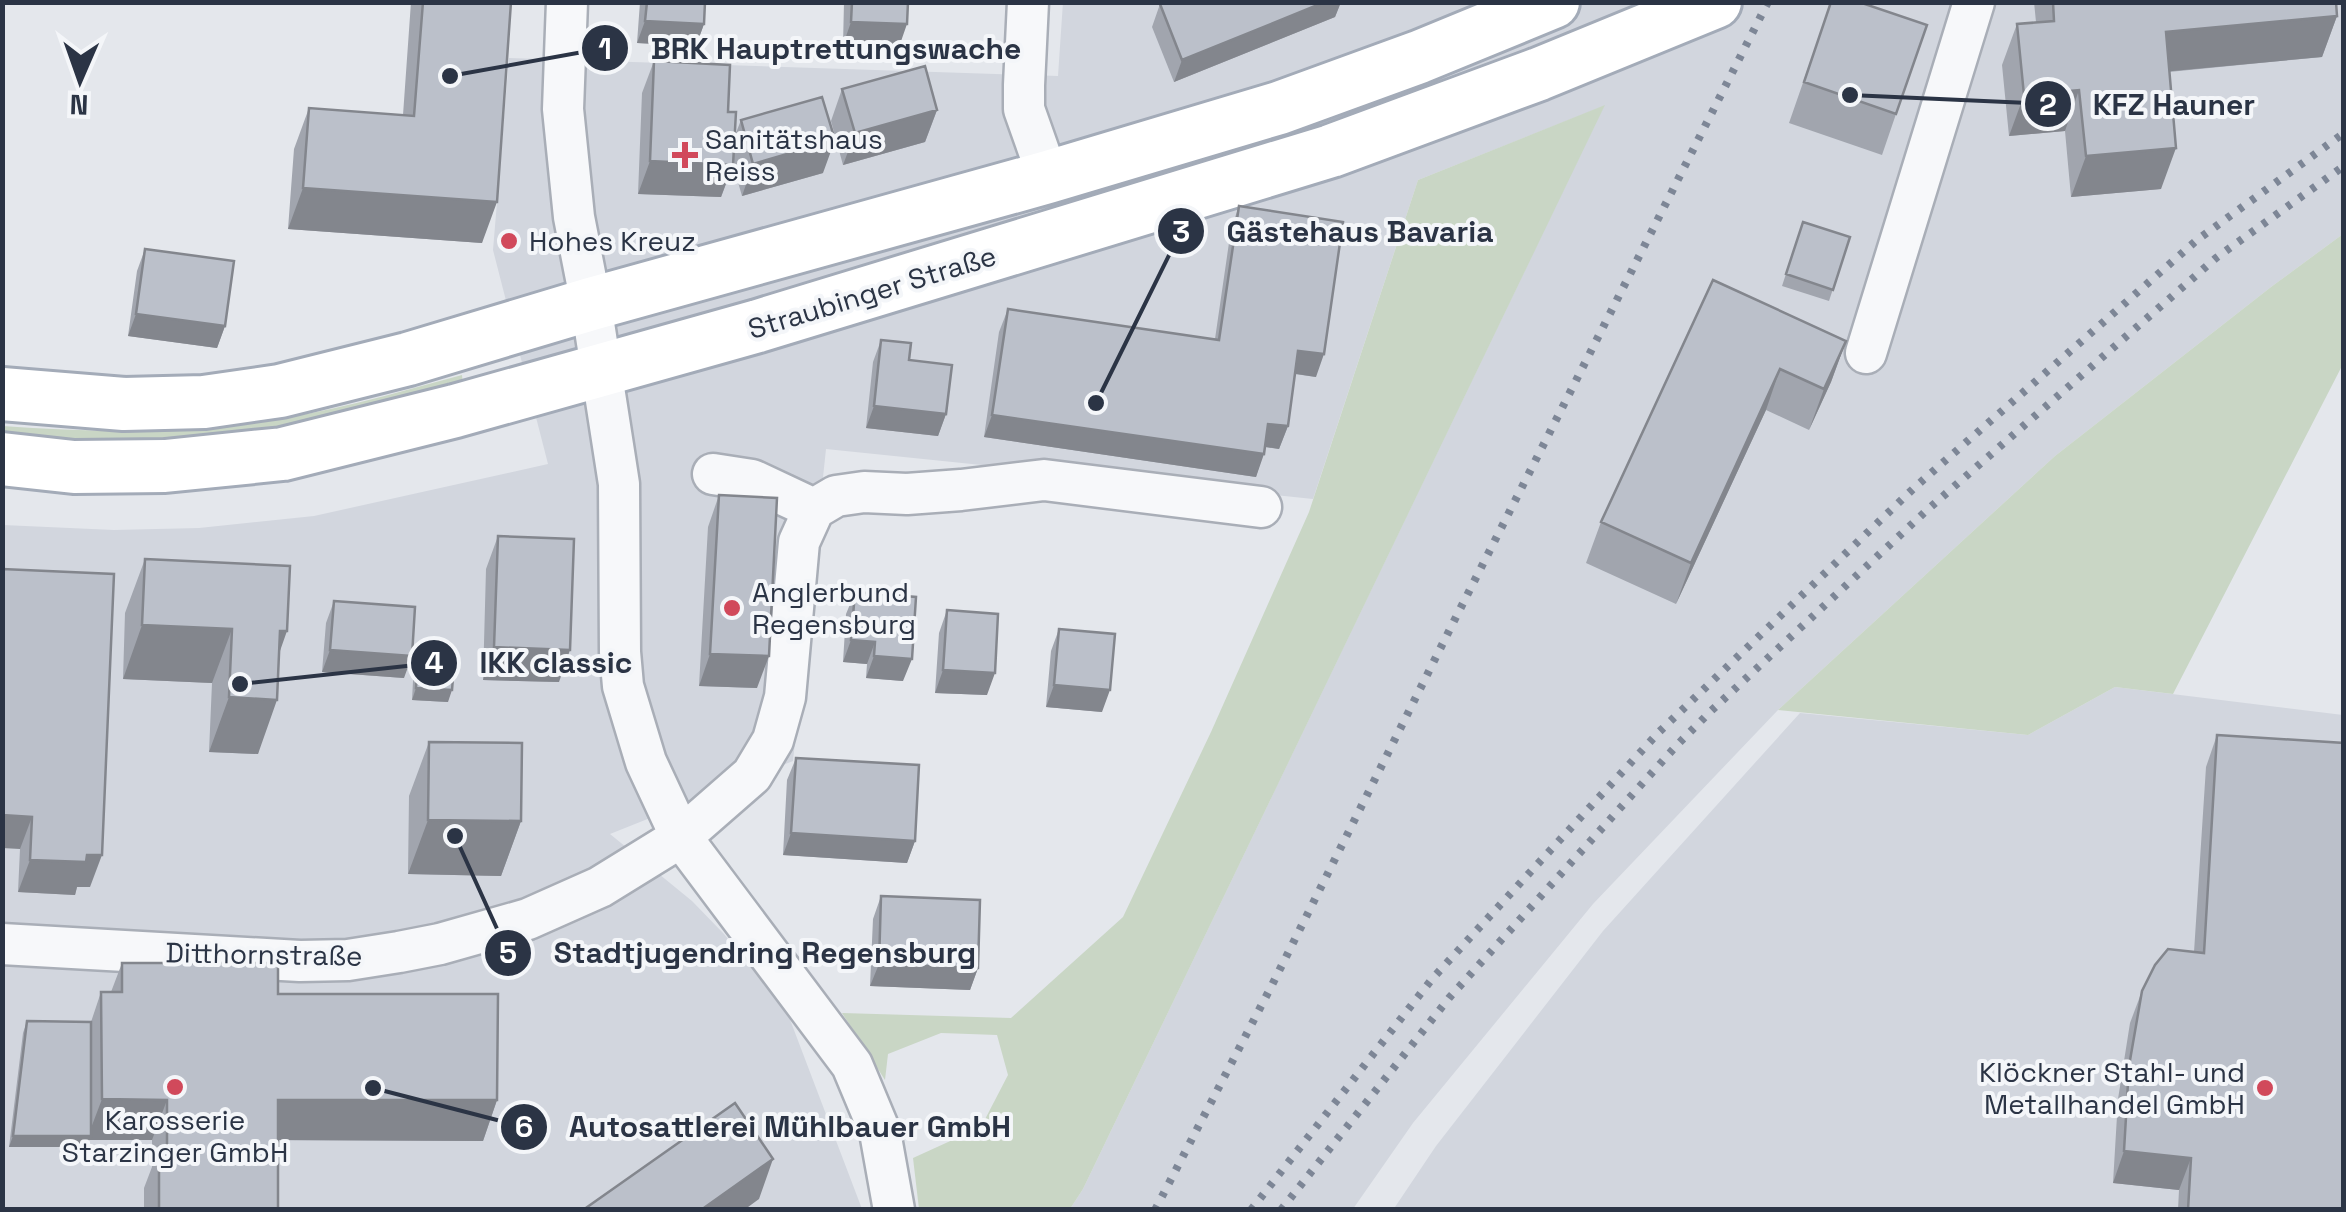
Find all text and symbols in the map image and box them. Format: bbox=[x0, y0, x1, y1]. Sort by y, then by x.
callout: BRK Hauptrettungswache bbox=[580, 18, 1041, 78]
text: 1 bbox=[598, 29, 612, 68]
text: BRK Hauptrettungswache bbox=[651, 29, 1021, 68]
north arrow bbox=[30, 30, 130, 130]
callout: KFZ Hauner bbox=[2023, 74, 2275, 134]
text: 2 bbox=[2039, 85, 2057, 124]
text: KFZ Hauner bbox=[2093, 85, 2255, 124]
text: N bbox=[69, 87, 89, 123]
place label: Sanitätshaus Reiss bbox=[705, 121, 883, 189]
marker: Sanitätshaus Reiss bbox=[674, 144, 696, 166]
callout: Gästehaus Bavaria bbox=[1156, 201, 1513, 261]
text: 3 bbox=[1172, 212, 1190, 251]
text: Gästehaus Bavaria bbox=[1226, 212, 1494, 251]
place label: Hohes Kreuz bbox=[529, 223, 696, 259]
marker: Hohes Kreuz bbox=[498, 230, 520, 252]
street label: Straubinger Straße bbox=[743, 237, 1001, 347]
place label: Anglerbund Regensburg bbox=[752, 574, 916, 642]
marker: Anglerbund Regensburg bbox=[721, 597, 743, 619]
callout: IKK classic bbox=[409, 633, 652, 693]
text: 4 bbox=[424, 643, 444, 682]
text: IKK classic bbox=[480, 643, 632, 682]
callout: Stadtjugendring Regensburg bbox=[483, 923, 996, 983]
text: 5 bbox=[499, 933, 517, 972]
text: Stadtjugendring Regensburg bbox=[554, 933, 976, 972]
street label: Ditthornstraße bbox=[165, 934, 363, 974]
place label: Klöckner Stahl- und Metallhandel GmbH bbox=[1979, 1054, 2245, 1122]
marker: Karosserie Starzinger GmbH bbox=[164, 1076, 186, 1098]
marker: Klöckner Stahl- und Metallhandel GmbH bbox=[2254, 1077, 2276, 1099]
callout: Autosattlerei Mühlbauer GmbH bbox=[499, 1097, 1031, 1157]
place label: Karosserie Starzinger GmbH bbox=[62, 1102, 288, 1170]
text: 6 bbox=[515, 1107, 533, 1146]
text: Autosattlerei Mühlbauer GmbH bbox=[569, 1107, 1011, 1146]

